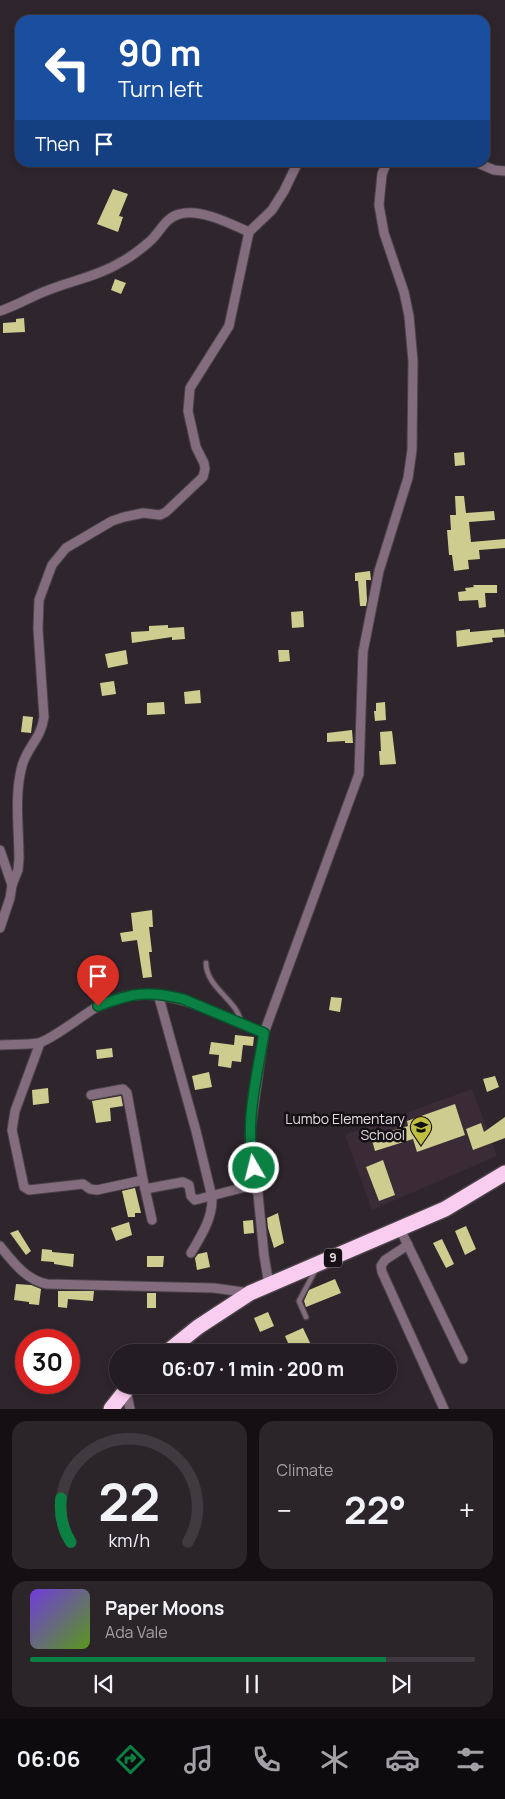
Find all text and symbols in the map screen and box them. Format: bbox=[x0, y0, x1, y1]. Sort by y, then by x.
text: 90 m bbox=[118, 29, 201, 77]
icon: left bbox=[35, 35, 100, 100]
text: Turn left bbox=[118, 74, 203, 104]
icon: arrive bbox=[90, 130, 118, 158]
text: Then bbox=[35, 131, 80, 157]
pin bbox=[77, 955, 119, 1006]
icon: arrive bbox=[84, 962, 112, 990]
place label: Lumbo Elementary School bbox=[285, 1109, 406, 1144]
school or university icon: Lumbo Elementary School bbox=[409, 1115, 433, 1146]
position arrow bbox=[227, 1141, 279, 1193]
road number: 9 bbox=[324, 1248, 342, 1268]
speed limit sign: 30 bbox=[15, 1329, 80, 1394]
text: 06:07 · 1 min · 200 m bbox=[162, 1356, 344, 1382]
text: Climate bbox=[277, 1459, 333, 1481]
text: 22 bbox=[98, 1466, 160, 1537]
text: 22° bbox=[344, 1483, 406, 1535]
text: − bbox=[277, 1491, 292, 1529]
text: + bbox=[459, 1491, 475, 1529]
text: km/h bbox=[108, 1528, 150, 1552]
text: Paper Moons bbox=[105, 1595, 224, 1621]
text: Ada Vale bbox=[105, 1621, 168, 1643]
icon: previous bbox=[90, 1670, 118, 1698]
icon: pause bbox=[238, 1670, 266, 1698]
icon: next bbox=[387, 1670, 415, 1698]
icon: directions bbox=[113, 1742, 148, 1777]
icon: music bbox=[181, 1742, 216, 1777]
icon: phone bbox=[249, 1742, 284, 1777]
icon: climate bbox=[317, 1742, 352, 1777]
icon: car bbox=[385, 1742, 420, 1777]
icon: filters bbox=[453, 1742, 488, 1777]
text: 06:06 bbox=[17, 1744, 80, 1774]

